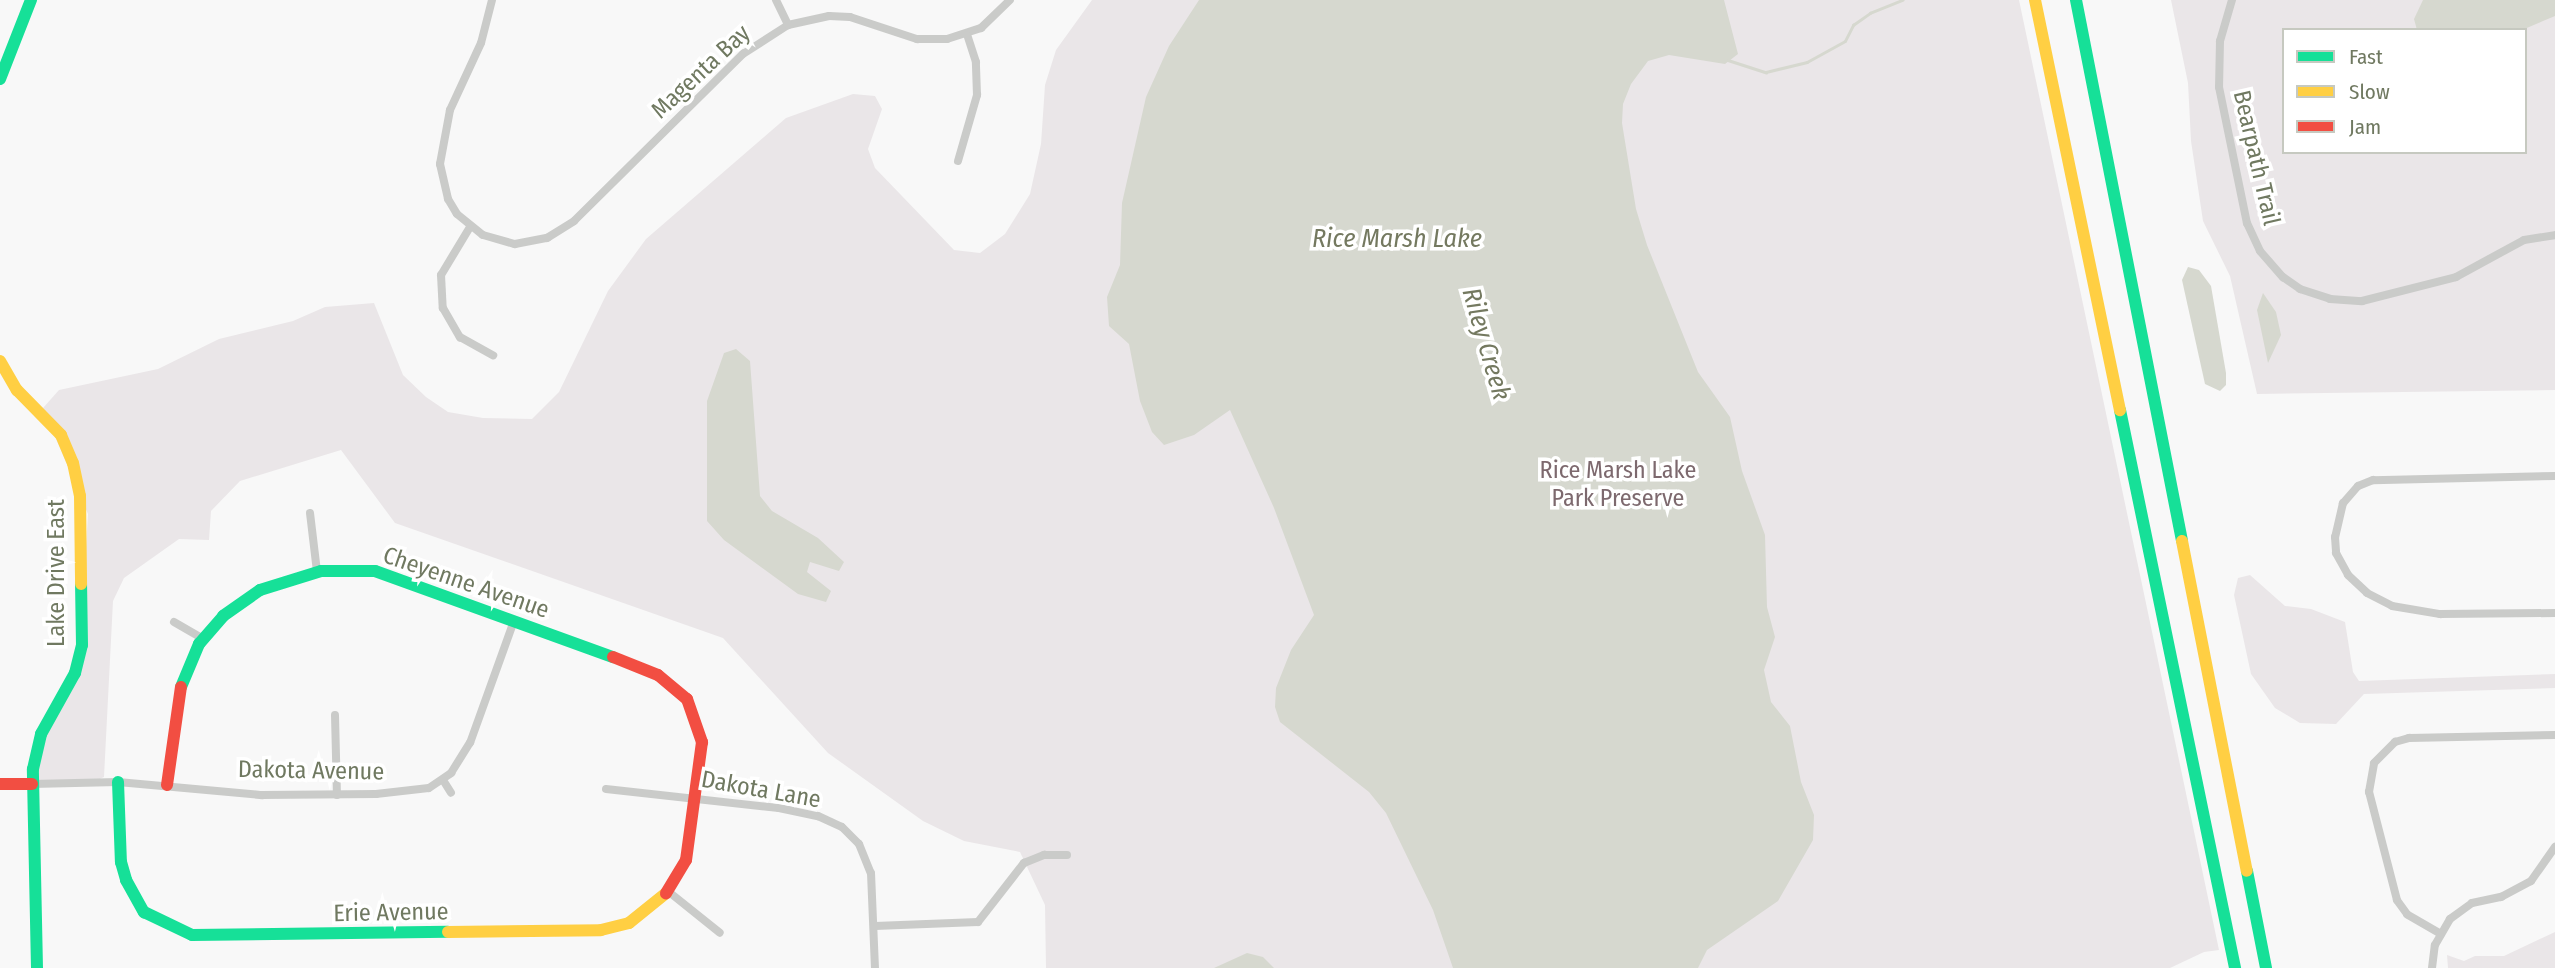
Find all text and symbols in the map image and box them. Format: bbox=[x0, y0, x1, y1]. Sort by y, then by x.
street label: Magenta Bay bbox=[646, 19, 756, 125]
legend bbox=[2282, 28, 2527, 154]
text: Fast bbox=[2349, 44, 2383, 70]
text: Slow bbox=[2349, 79, 2390, 105]
street label: Bearpath Trail bbox=[2227, 88, 2285, 228]
text: Jam bbox=[2349, 114, 2381, 140]
water label: Rice Marsh Lake bbox=[1312, 223, 1482, 255]
water label: Riley Creek bbox=[1455, 284, 1517, 404]
park label: Rice Marsh Lake Park Preserve bbox=[1540, 457, 1696, 513]
street label: Lake Drive East bbox=[43, 499, 71, 647]
street label: Cheyenne Avenue bbox=[379, 541, 553, 625]
street label: Dakota Avenue bbox=[238, 755, 384, 787]
street label: Dakota Lane bbox=[699, 765, 823, 815]
street label: Erie Avenue bbox=[333, 898, 449, 928]

